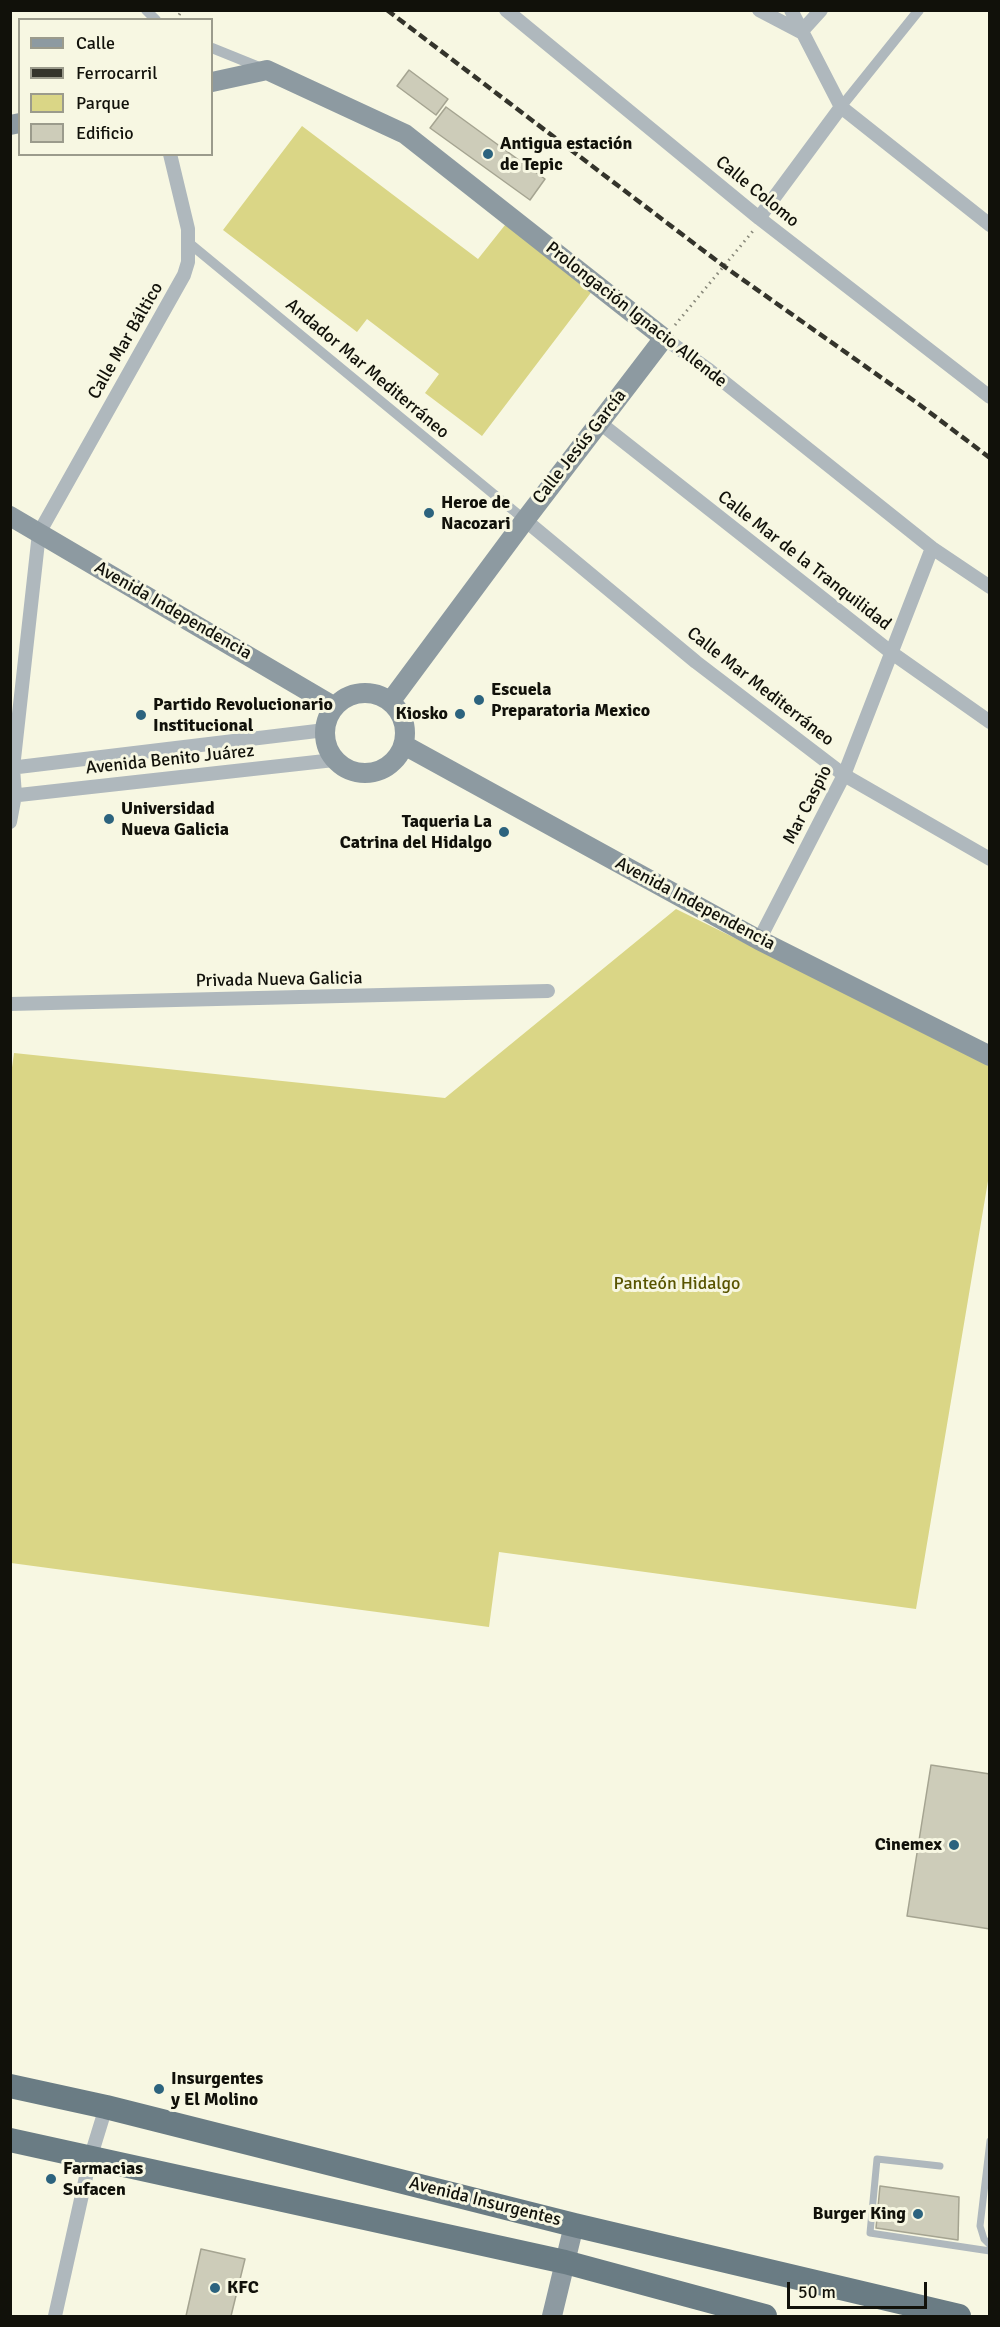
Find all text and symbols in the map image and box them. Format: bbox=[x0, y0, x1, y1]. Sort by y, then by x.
legend bbox=[18, 18, 213, 156]
text: Calle bbox=[76, 32, 115, 54]
text: Ferrocarril bbox=[76, 62, 157, 84]
text: Parque bbox=[76, 92, 130, 114]
text: Edificio bbox=[76, 122, 134, 144]
place label: Antigua estación de Tepic bbox=[500, 133, 632, 176]
marker: Antigua estación de Tepic bbox=[481, 147, 495, 161]
street label: Calle Colomo bbox=[711, 152, 803, 232]
street label: Prolongación Ignacio Allende bbox=[541, 238, 731, 392]
street label: Calle Mar Báltico bbox=[84, 279, 168, 403]
street label: Andador Mar Mediterráneo bbox=[281, 294, 453, 444]
street label: Calle Jesús García bbox=[529, 385, 631, 509]
street label: Calle Mar de la Tranquilidad bbox=[713, 487, 895, 635]
place label: Heroe de Nacozari bbox=[441, 492, 510, 534]
marker: Heroe de Nacozari bbox=[422, 506, 436, 520]
street label: Avenida Independencia bbox=[90, 557, 256, 665]
street label: Calle Mar Mediterráneo bbox=[682, 623, 838, 751]
place label: Escuela Preparatoria Mexico bbox=[491, 679, 650, 722]
marker: Escuela Preparatoria Mexico bbox=[472, 693, 486, 707]
place label: Partido Revolucionario Institucional bbox=[153, 694, 333, 736]
place label: Kiosko bbox=[396, 703, 448, 725]
marker: Kiosko bbox=[453, 707, 467, 721]
marker: Partido Revolucionario Institucional bbox=[134, 708, 148, 722]
street label: Avenida Benito Juárez bbox=[85, 740, 255, 780]
street label: Mar Caspio bbox=[779, 762, 837, 848]
place label: Universidad Nueva Galicia bbox=[121, 798, 229, 840]
place label: Taqueria La Catrina del Hidalgo bbox=[340, 811, 492, 854]
marker: Universidad Nueva Galicia bbox=[102, 812, 116, 826]
marker: Taqueria La Catrina del Hidalgo bbox=[497, 825, 511, 839]
street label: Avenida Independencia bbox=[611, 853, 779, 955]
street label: Privada Nueva Galicia bbox=[195, 968, 363, 992]
park label: Panteón Hidalgo bbox=[614, 1273, 740, 1295]
place label: Cinemex bbox=[875, 1834, 942, 1856]
marker: Cinemex bbox=[947, 1838, 961, 1852]
place label: Insurgentes y El Molino bbox=[171, 2068, 263, 2110]
marker: Insurgentes y El Molino bbox=[152, 2082, 166, 2096]
place label: Farmacias Sufacen bbox=[63, 2158, 143, 2200]
marker: Farmacias Sufacen bbox=[44, 2172, 58, 2186]
street label: Avenida Insurgentes bbox=[407, 2173, 563, 2231]
place label: Burger King bbox=[812, 2203, 906, 2225]
marker: Burger King bbox=[911, 2207, 925, 2221]
scale bar bbox=[790, 2270, 930, 2308]
place label: KFC bbox=[227, 2277, 259, 2299]
marker: KFC bbox=[208, 2281, 222, 2295]
text: 50 m bbox=[798, 2281, 836, 2303]

